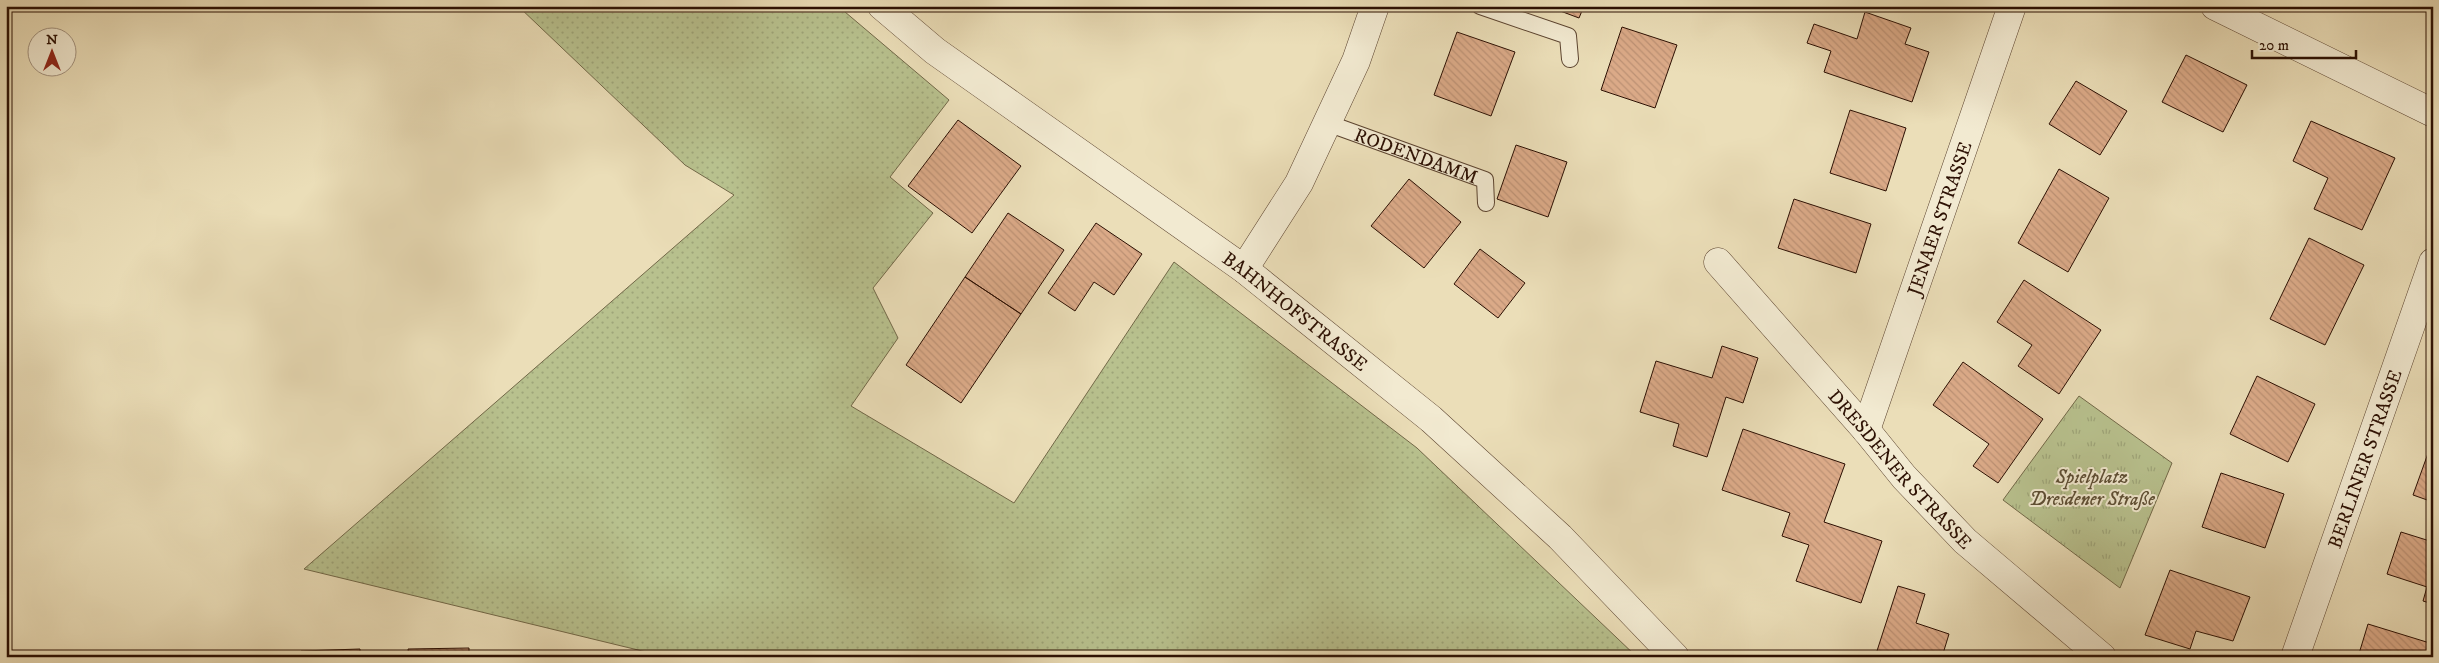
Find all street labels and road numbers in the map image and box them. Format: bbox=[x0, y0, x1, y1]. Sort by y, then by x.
street label: RODENDAMM bbox=[1351, 124, 1481, 189]
street label: JENAER STRASSE bbox=[1903, 139, 1977, 300]
street label: BAHNHOFSTRASSE bbox=[1218, 247, 1372, 377]
street label: BERLINER STRASSE bbox=[2324, 367, 2408, 552]
street label: DRESDENER STRASSE bbox=[1823, 385, 1976, 554]

